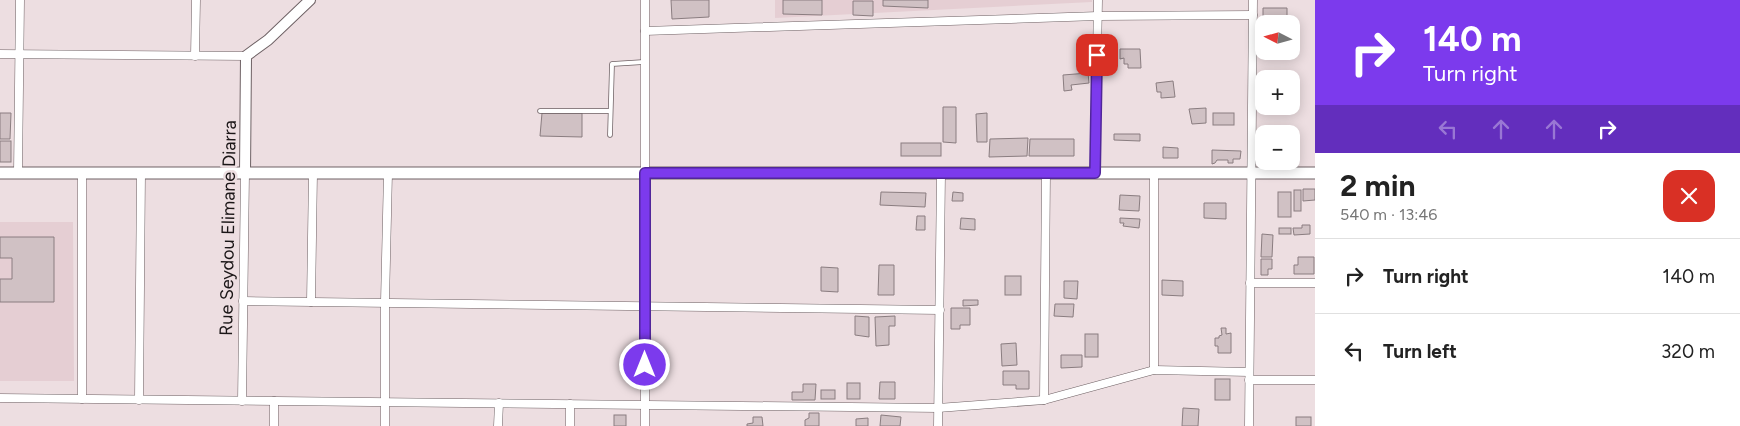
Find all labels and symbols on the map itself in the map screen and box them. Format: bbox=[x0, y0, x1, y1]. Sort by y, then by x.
north arrow bbox=[1255, 15, 1300, 60]
pin bbox=[1076, 34, 1118, 76]
street label: Rue Seydou Elimane Diarra bbox=[215, 120, 241, 336]
position arrow bbox=[618, 338, 670, 390]

